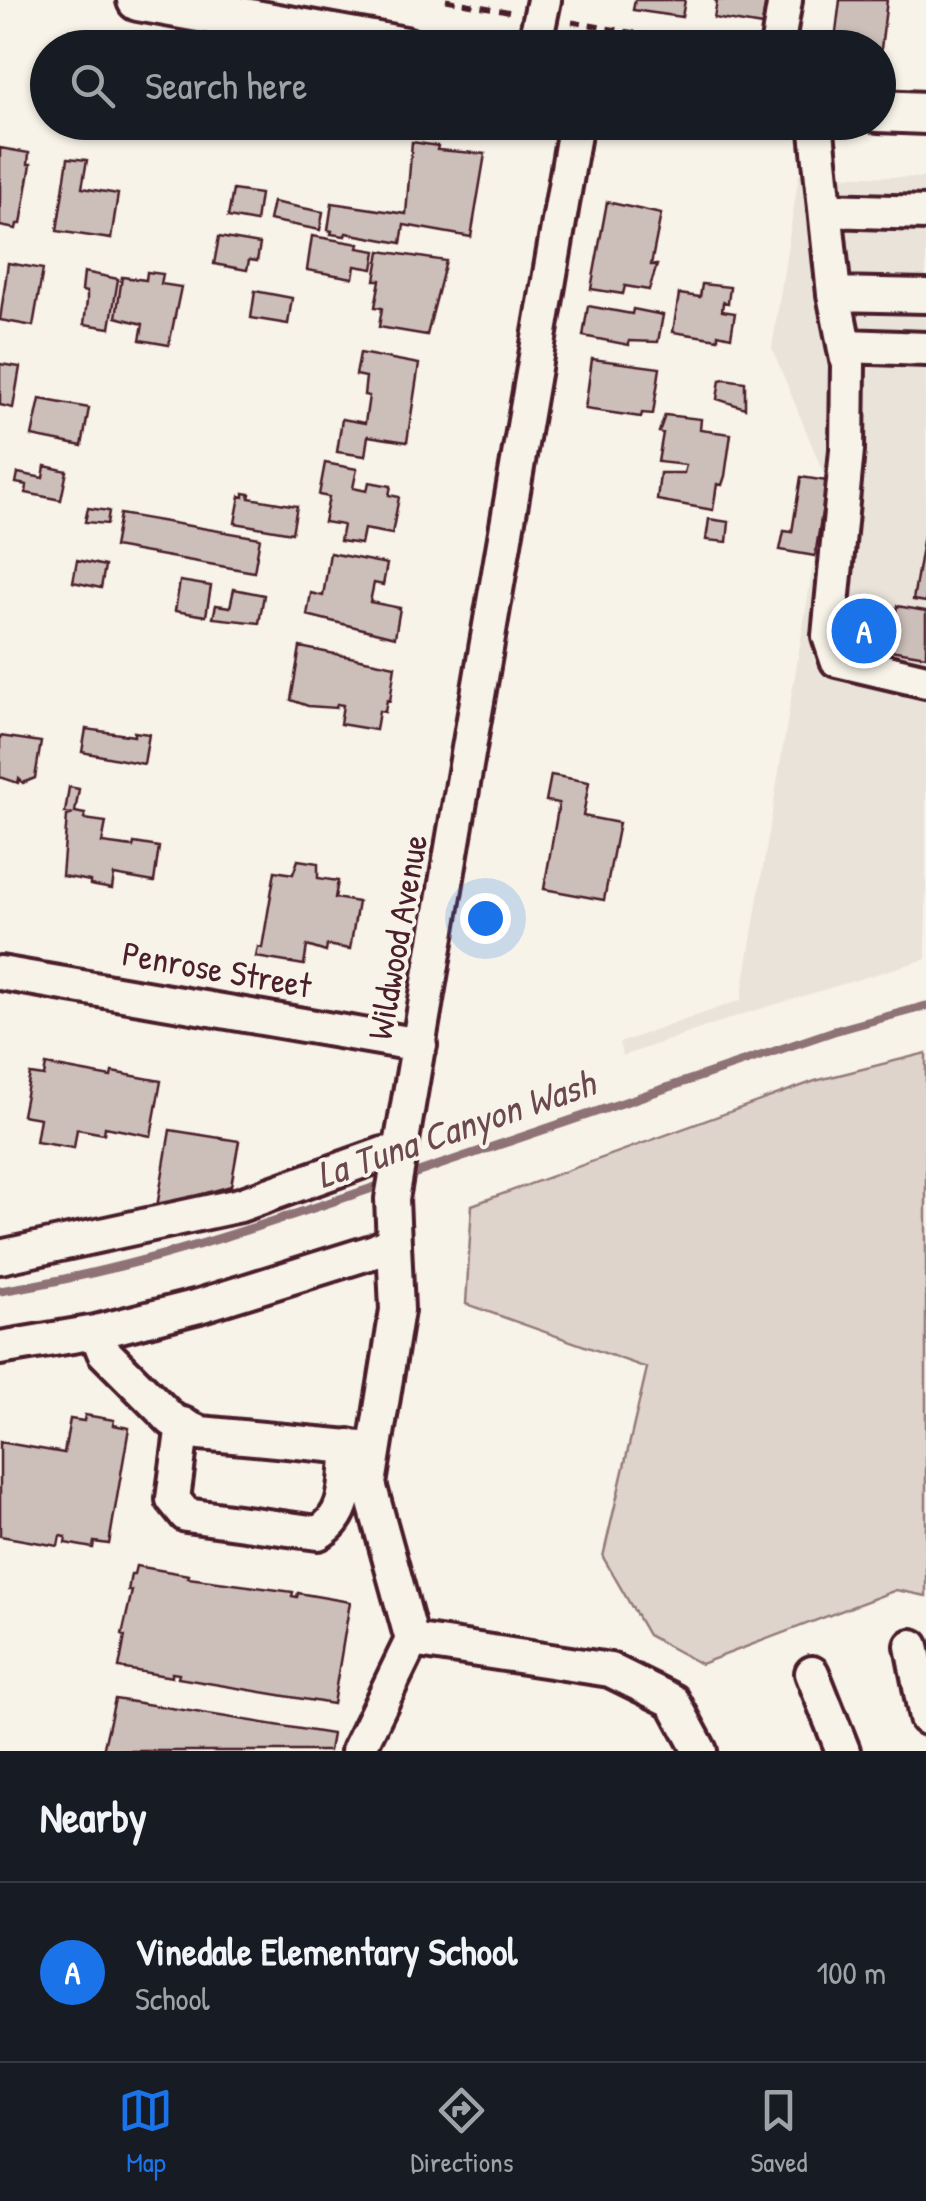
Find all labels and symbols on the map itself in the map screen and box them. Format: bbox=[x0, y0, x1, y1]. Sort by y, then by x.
pin: A bbox=[832, 594, 896, 668]
street label: Wildwood Avenue bbox=[356, 831, 438, 1043]
your location bbox=[460, 893, 511, 944]
street label: Penrose Street bbox=[119, 929, 316, 1009]
water label: La Tuna Canyon Wash bbox=[309, 1055, 604, 1200]

